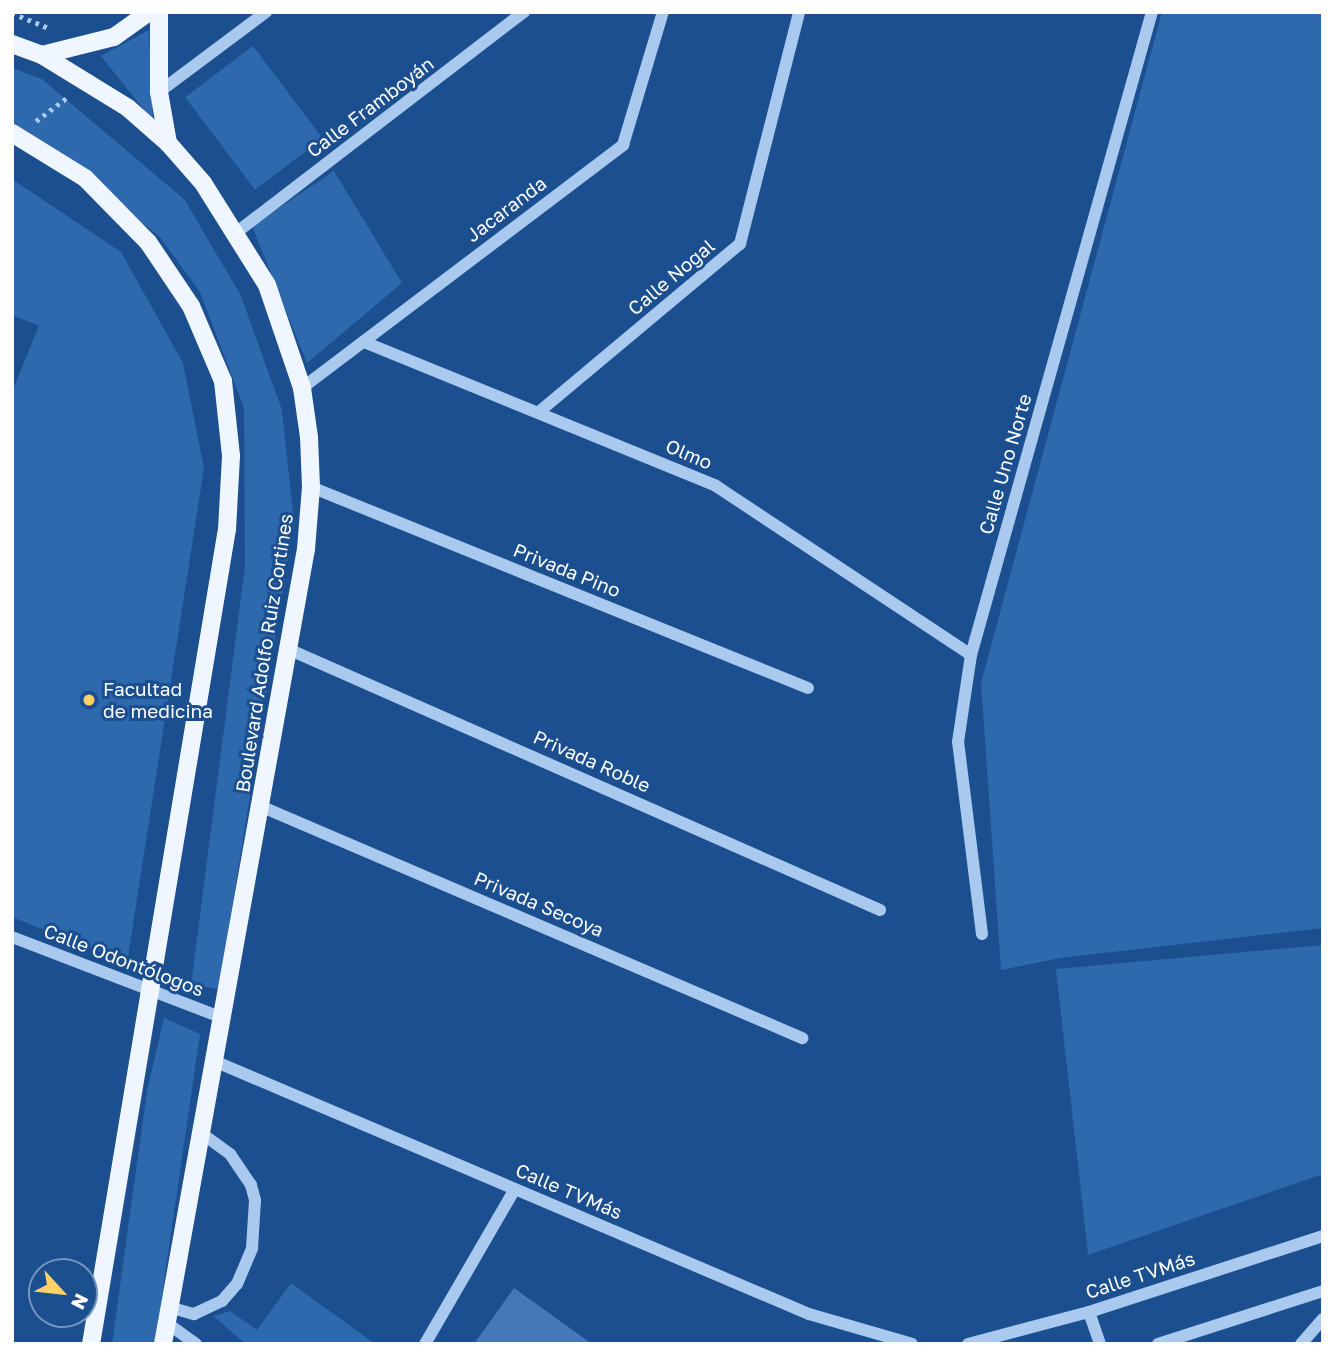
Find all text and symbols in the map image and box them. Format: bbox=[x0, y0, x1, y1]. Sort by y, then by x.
street label: Calle Framboyán bbox=[302, 52, 438, 162]
street label: Jacaranda bbox=[461, 171, 551, 247]
street label: Calle Nogal bbox=[623, 234, 719, 320]
street label: Calle Uno Norte bbox=[974, 391, 1036, 537]
street label: Olmo bbox=[662, 434, 716, 474]
street label: Boulevard Adolfo Ruiz Cortines bbox=[231, 512, 297, 794]
street label: Privada Pino bbox=[510, 538, 624, 602]
place label: Facultad de medicina bbox=[103, 678, 213, 722]
marker: Facultad de medicina bbox=[81, 692, 97, 708]
street label: Privada Roble bbox=[530, 725, 654, 797]
street label: Privada Secoya bbox=[471, 866, 607, 942]
street label: Calle Odontólogos bbox=[41, 919, 207, 1001]
street label: Calle TVMás bbox=[512, 1158, 626, 1224]
street label: Calle TVMás bbox=[1082, 1247, 1198, 1303]
north arrow bbox=[28, 1258, 98, 1328]
text: N bbox=[67, 1290, 94, 1314]

